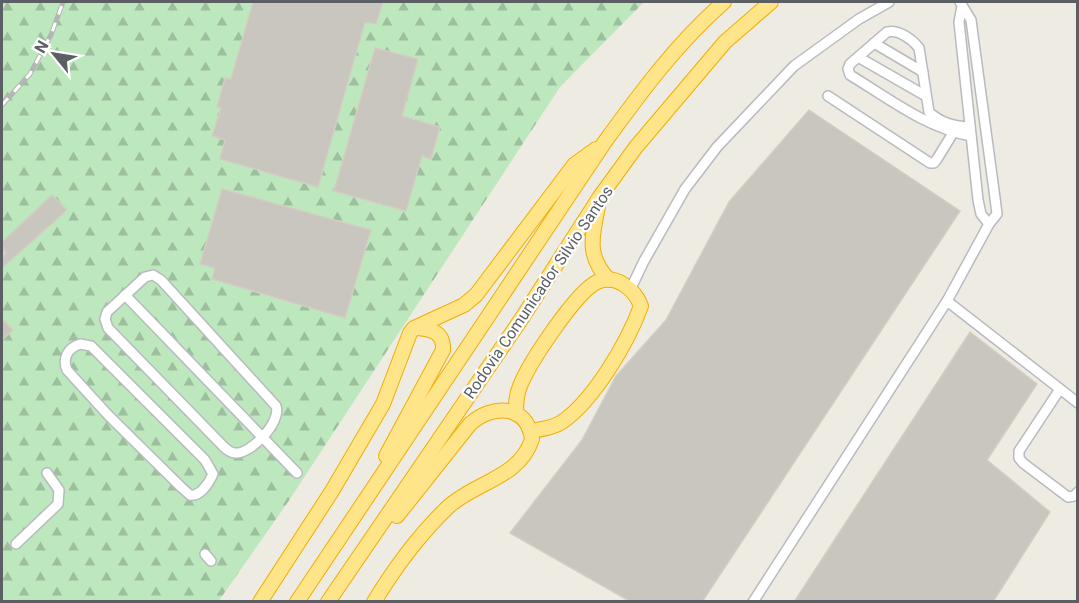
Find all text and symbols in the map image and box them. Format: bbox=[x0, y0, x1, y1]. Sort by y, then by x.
north arrow bbox=[24, 24, 84, 84]
text: N bbox=[30, 37, 52, 56]
street label: Rodovia Comunicador Silvio Santos bbox=[460, 182, 617, 402]

